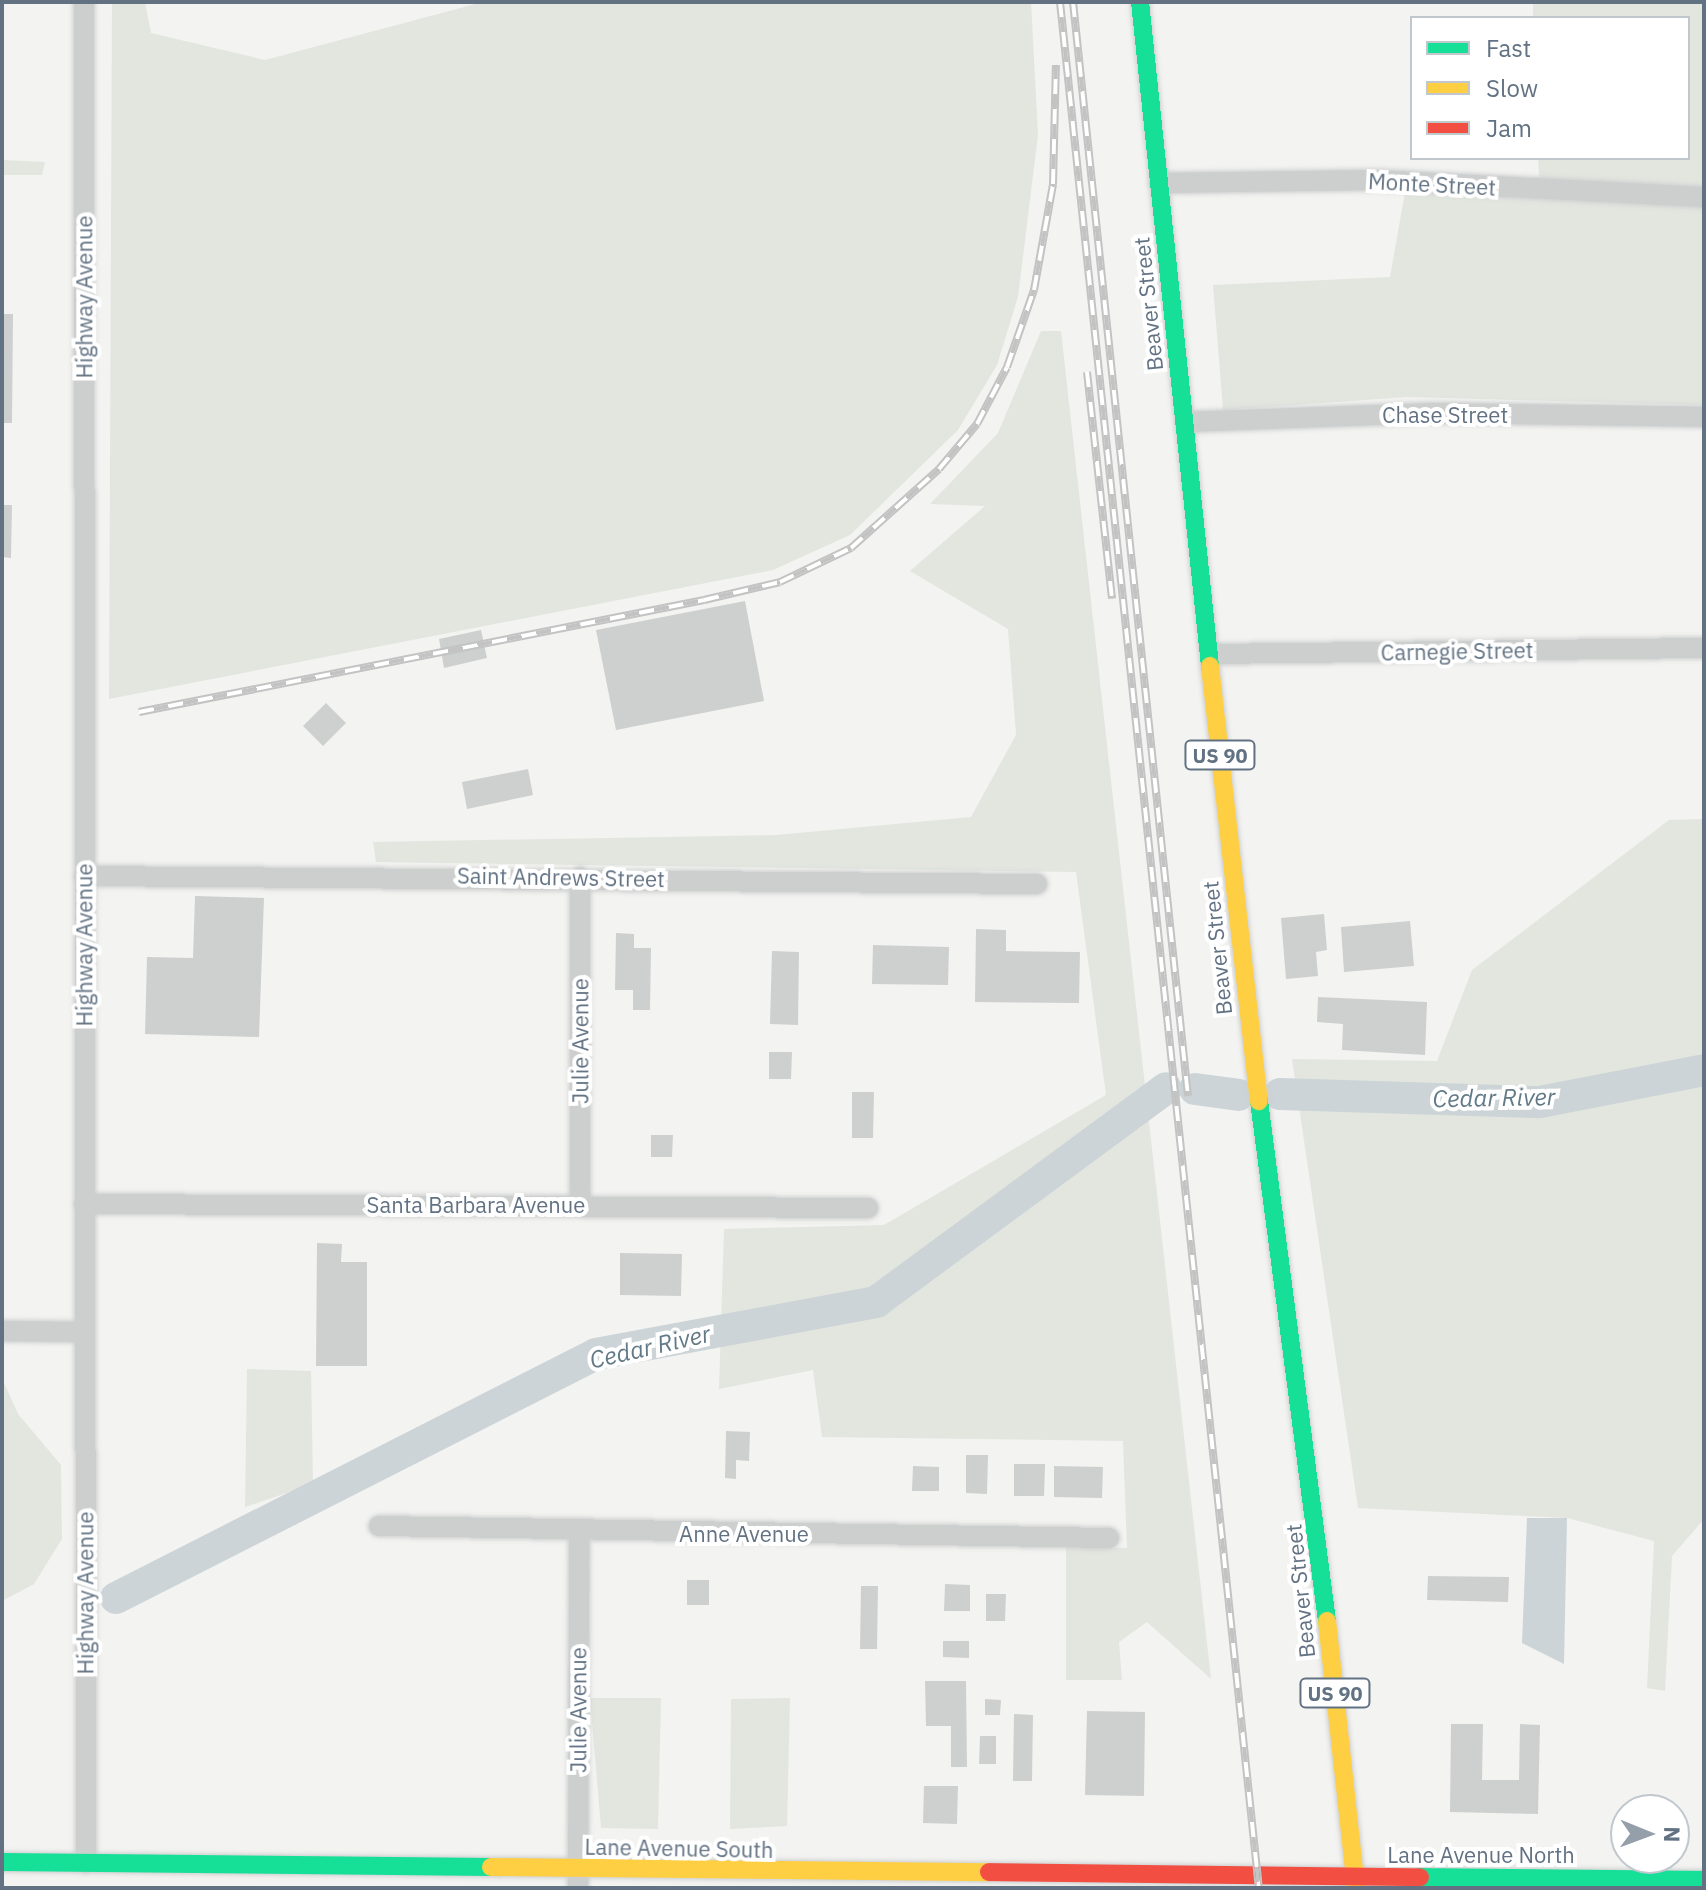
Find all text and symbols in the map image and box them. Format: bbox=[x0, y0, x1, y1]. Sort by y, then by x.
legend bbox=[1410, 16, 1690, 160]
text: Fast bbox=[1486, 32, 1531, 64]
text: Slow bbox=[1486, 72, 1538, 104]
text: Jam bbox=[1486, 112, 1532, 144]
street label: Monte Street bbox=[1367, 167, 1497, 201]
street label: Highway Avenue bbox=[71, 215, 97, 379]
street label: Beaver Street bbox=[1128, 236, 1168, 372]
street label: Chase Street bbox=[1382, 402, 1508, 428]
street label: Carnegie Street bbox=[1380, 636, 1534, 666]
road number: US 90 bbox=[1184, 739, 1256, 771]
street label: Saint Andrews Street bbox=[457, 862, 665, 892]
street label: Highway Avenue bbox=[71, 863, 97, 1027]
street label: Beaver Street bbox=[1197, 880, 1237, 1016]
street label: Julie Avenue bbox=[567, 978, 593, 1104]
water label: Cedar River bbox=[1432, 1083, 1556, 1113]
street label: Santa Barbara Avenue bbox=[367, 1192, 585, 1218]
water label: Cedar River bbox=[587, 1319, 713, 1375]
street label: Highway Avenue bbox=[72, 1511, 98, 1675]
street label: Anne Avenue bbox=[679, 1521, 809, 1547]
street label: Beaver Street bbox=[1280, 1523, 1320, 1659]
street label: Julie Avenue bbox=[565, 1647, 591, 1773]
road number: US 90 bbox=[1299, 1677, 1371, 1709]
north arrow bbox=[1610, 1794, 1690, 1874]
text: N bbox=[1658, 1826, 1687, 1843]
street label: Lane Avenue South bbox=[584, 1833, 774, 1863]
street label: Lane Avenue North bbox=[1387, 1842, 1575, 1868]

